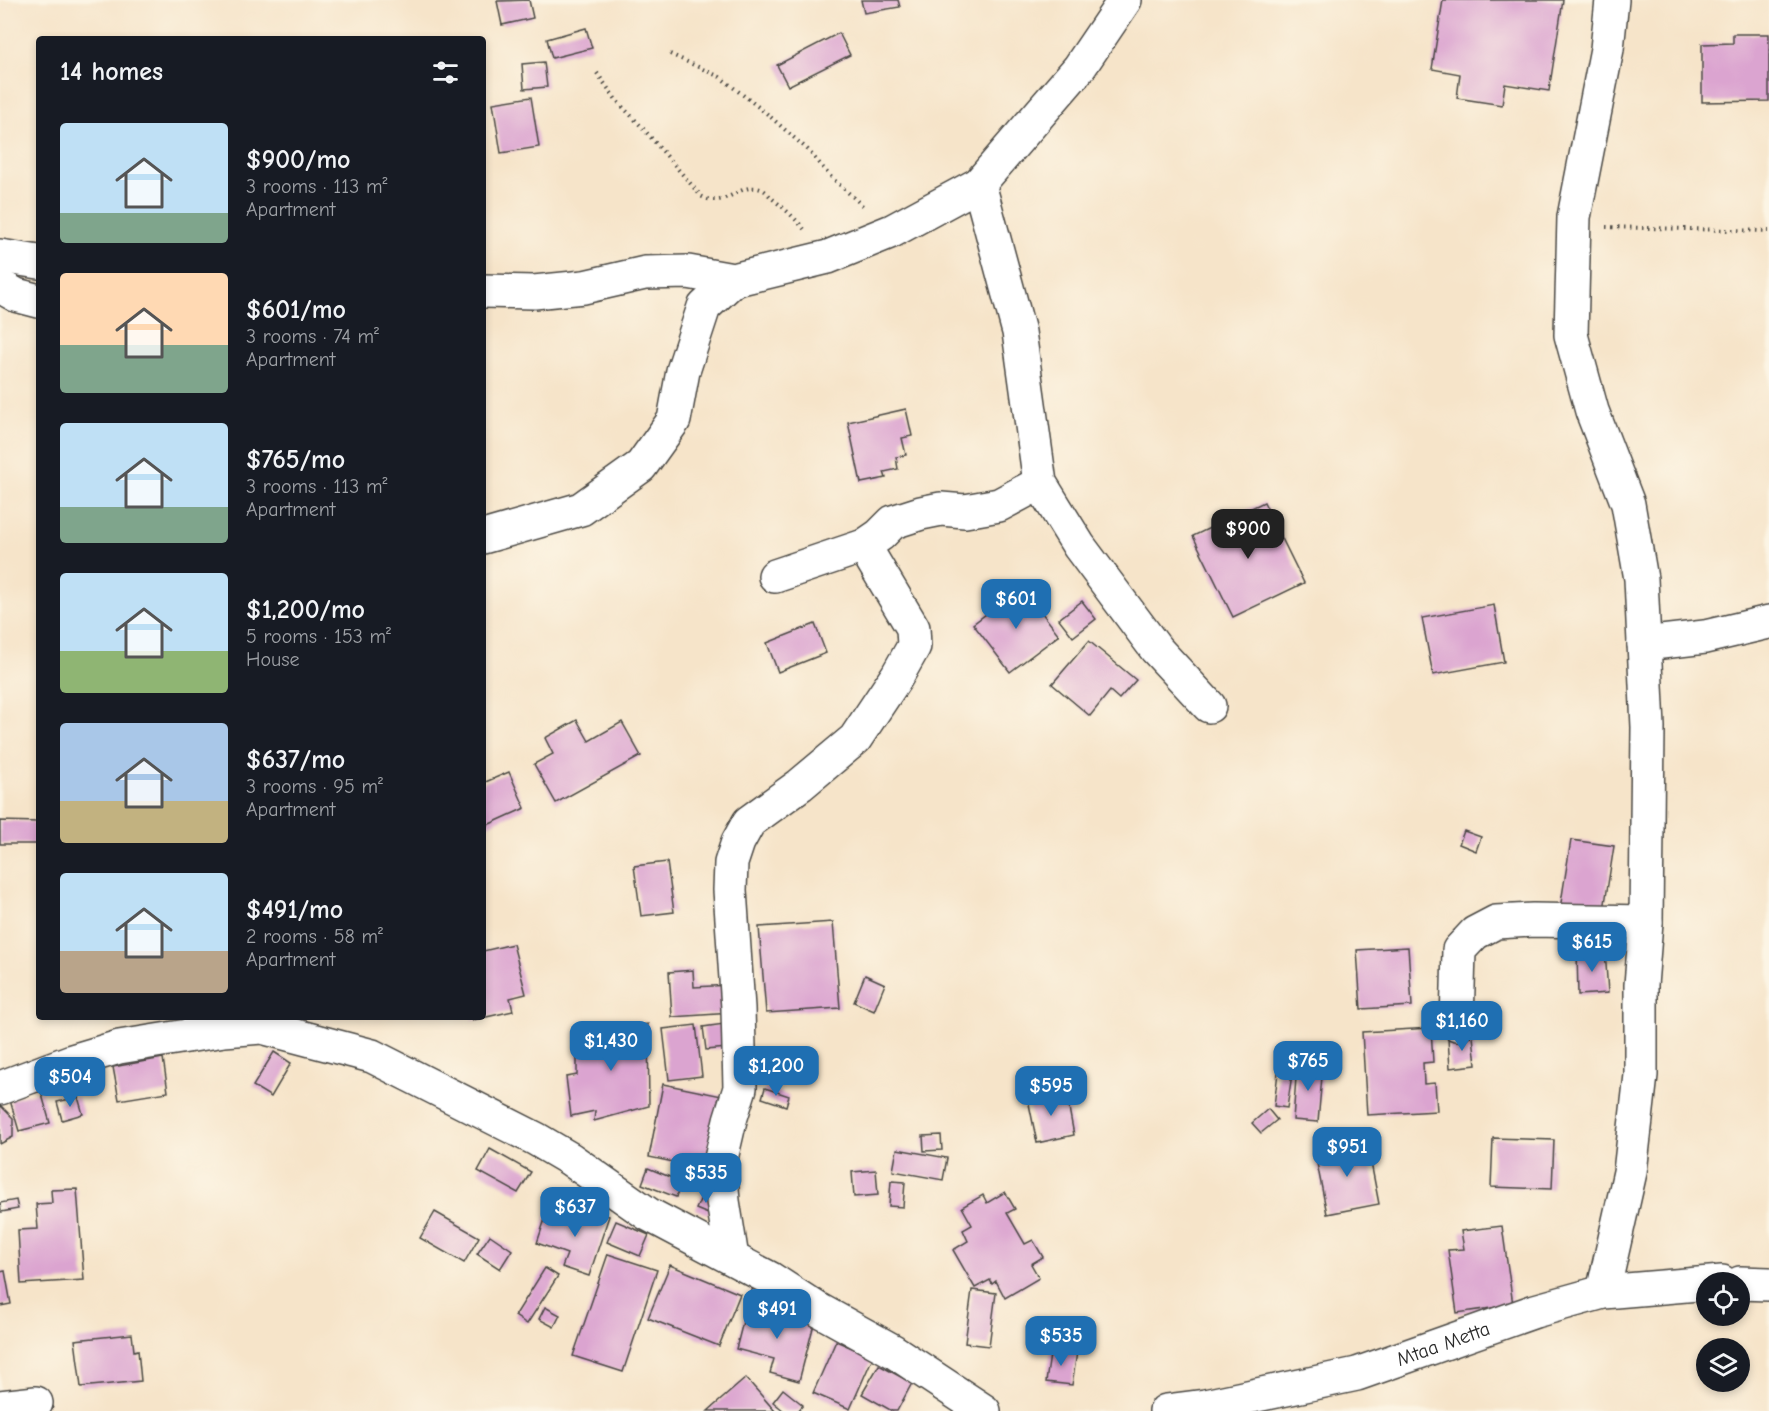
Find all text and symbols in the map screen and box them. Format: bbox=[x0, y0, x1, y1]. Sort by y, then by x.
icon: filters bbox=[429, 56, 462, 89]
text: 14 homes bbox=[60, 57, 163, 87]
text: $900/mo bbox=[246, 145, 351, 175]
icon: home bbox=[108, 147, 180, 219]
text: 3 rooms · 113 m² bbox=[246, 175, 387, 198]
text: Apartment bbox=[246, 198, 336, 221]
text: $601/mo bbox=[246, 295, 346, 325]
icon: home bbox=[108, 297, 180, 369]
text: 3 rooms · 74 m² bbox=[246, 325, 379, 348]
text: Apartment bbox=[246, 348, 336, 371]
text: $765/mo bbox=[246, 445, 345, 475]
icon: home bbox=[108, 447, 180, 519]
text: 3 rooms · 113 m² bbox=[246, 475, 387, 498]
text: Apartment bbox=[246, 498, 336, 521]
pin: $900 bbox=[1212, 509, 1284, 560]
text: $900 bbox=[1225, 517, 1271, 540]
pin: $601 bbox=[980, 579, 1052, 630]
text: $601 bbox=[995, 587, 1037, 610]
text: $1,200/mo bbox=[246, 595, 365, 625]
icon: home bbox=[108, 597, 180, 669]
text: 5 rooms · 153 m² bbox=[246, 625, 391, 648]
text: House bbox=[246, 648, 300, 671]
text: $637/mo bbox=[246, 745, 345, 775]
icon: home bbox=[108, 747, 180, 819]
text: 3 rooms · 95 m² bbox=[246, 775, 383, 798]
text: Apartment bbox=[246, 798, 336, 821]
text: $491/mo bbox=[246, 895, 343, 925]
icon: home bbox=[108, 897, 180, 969]
pin: $615 bbox=[1556, 922, 1628, 973]
text: 2 rooms · 58 m² bbox=[246, 925, 383, 948]
text: $615 bbox=[1572, 930, 1612, 953]
text: Apartment bbox=[246, 948, 336, 971]
pin: $1,160 bbox=[1413, 1001, 1511, 1052]
text: $1,160 bbox=[1435, 1009, 1489, 1032]
pin: $1,430 bbox=[562, 1021, 660, 1072]
text: $1,430 bbox=[584, 1029, 638, 1052]
pin: $765 bbox=[1272, 1041, 1344, 1092]
pin: $1,200 bbox=[727, 1046, 825, 1097]
text: $765 bbox=[1287, 1049, 1329, 1072]
text: $1,200 bbox=[748, 1054, 804, 1077]
pin: $504 bbox=[34, 1057, 106, 1108]
text: $504 bbox=[48, 1065, 92, 1088]
pin: $595 bbox=[1015, 1066, 1087, 1117]
text: $595 bbox=[1029, 1074, 1073, 1097]
pin: $951 bbox=[1311, 1127, 1383, 1178]
text: $951 bbox=[1327, 1135, 1367, 1158]
pin: $535 bbox=[670, 1153, 742, 1204]
text: $535 bbox=[684, 1161, 728, 1184]
pin: $637 bbox=[539, 1187, 611, 1238]
text: $637 bbox=[554, 1195, 596, 1218]
map controls bbox=[1696, 1272, 1750, 1392]
button: locate bbox=[1696, 1272, 1750, 1326]
pin: $491 bbox=[741, 1289, 813, 1340]
text: $491 bbox=[757, 1297, 797, 1320]
pin: $535 bbox=[1025, 1316, 1097, 1367]
street label: Mtaa Metta bbox=[1393, 1316, 1493, 1371]
text: $535 bbox=[1039, 1324, 1083, 1347]
button: layers bbox=[1696, 1338, 1750, 1392]

